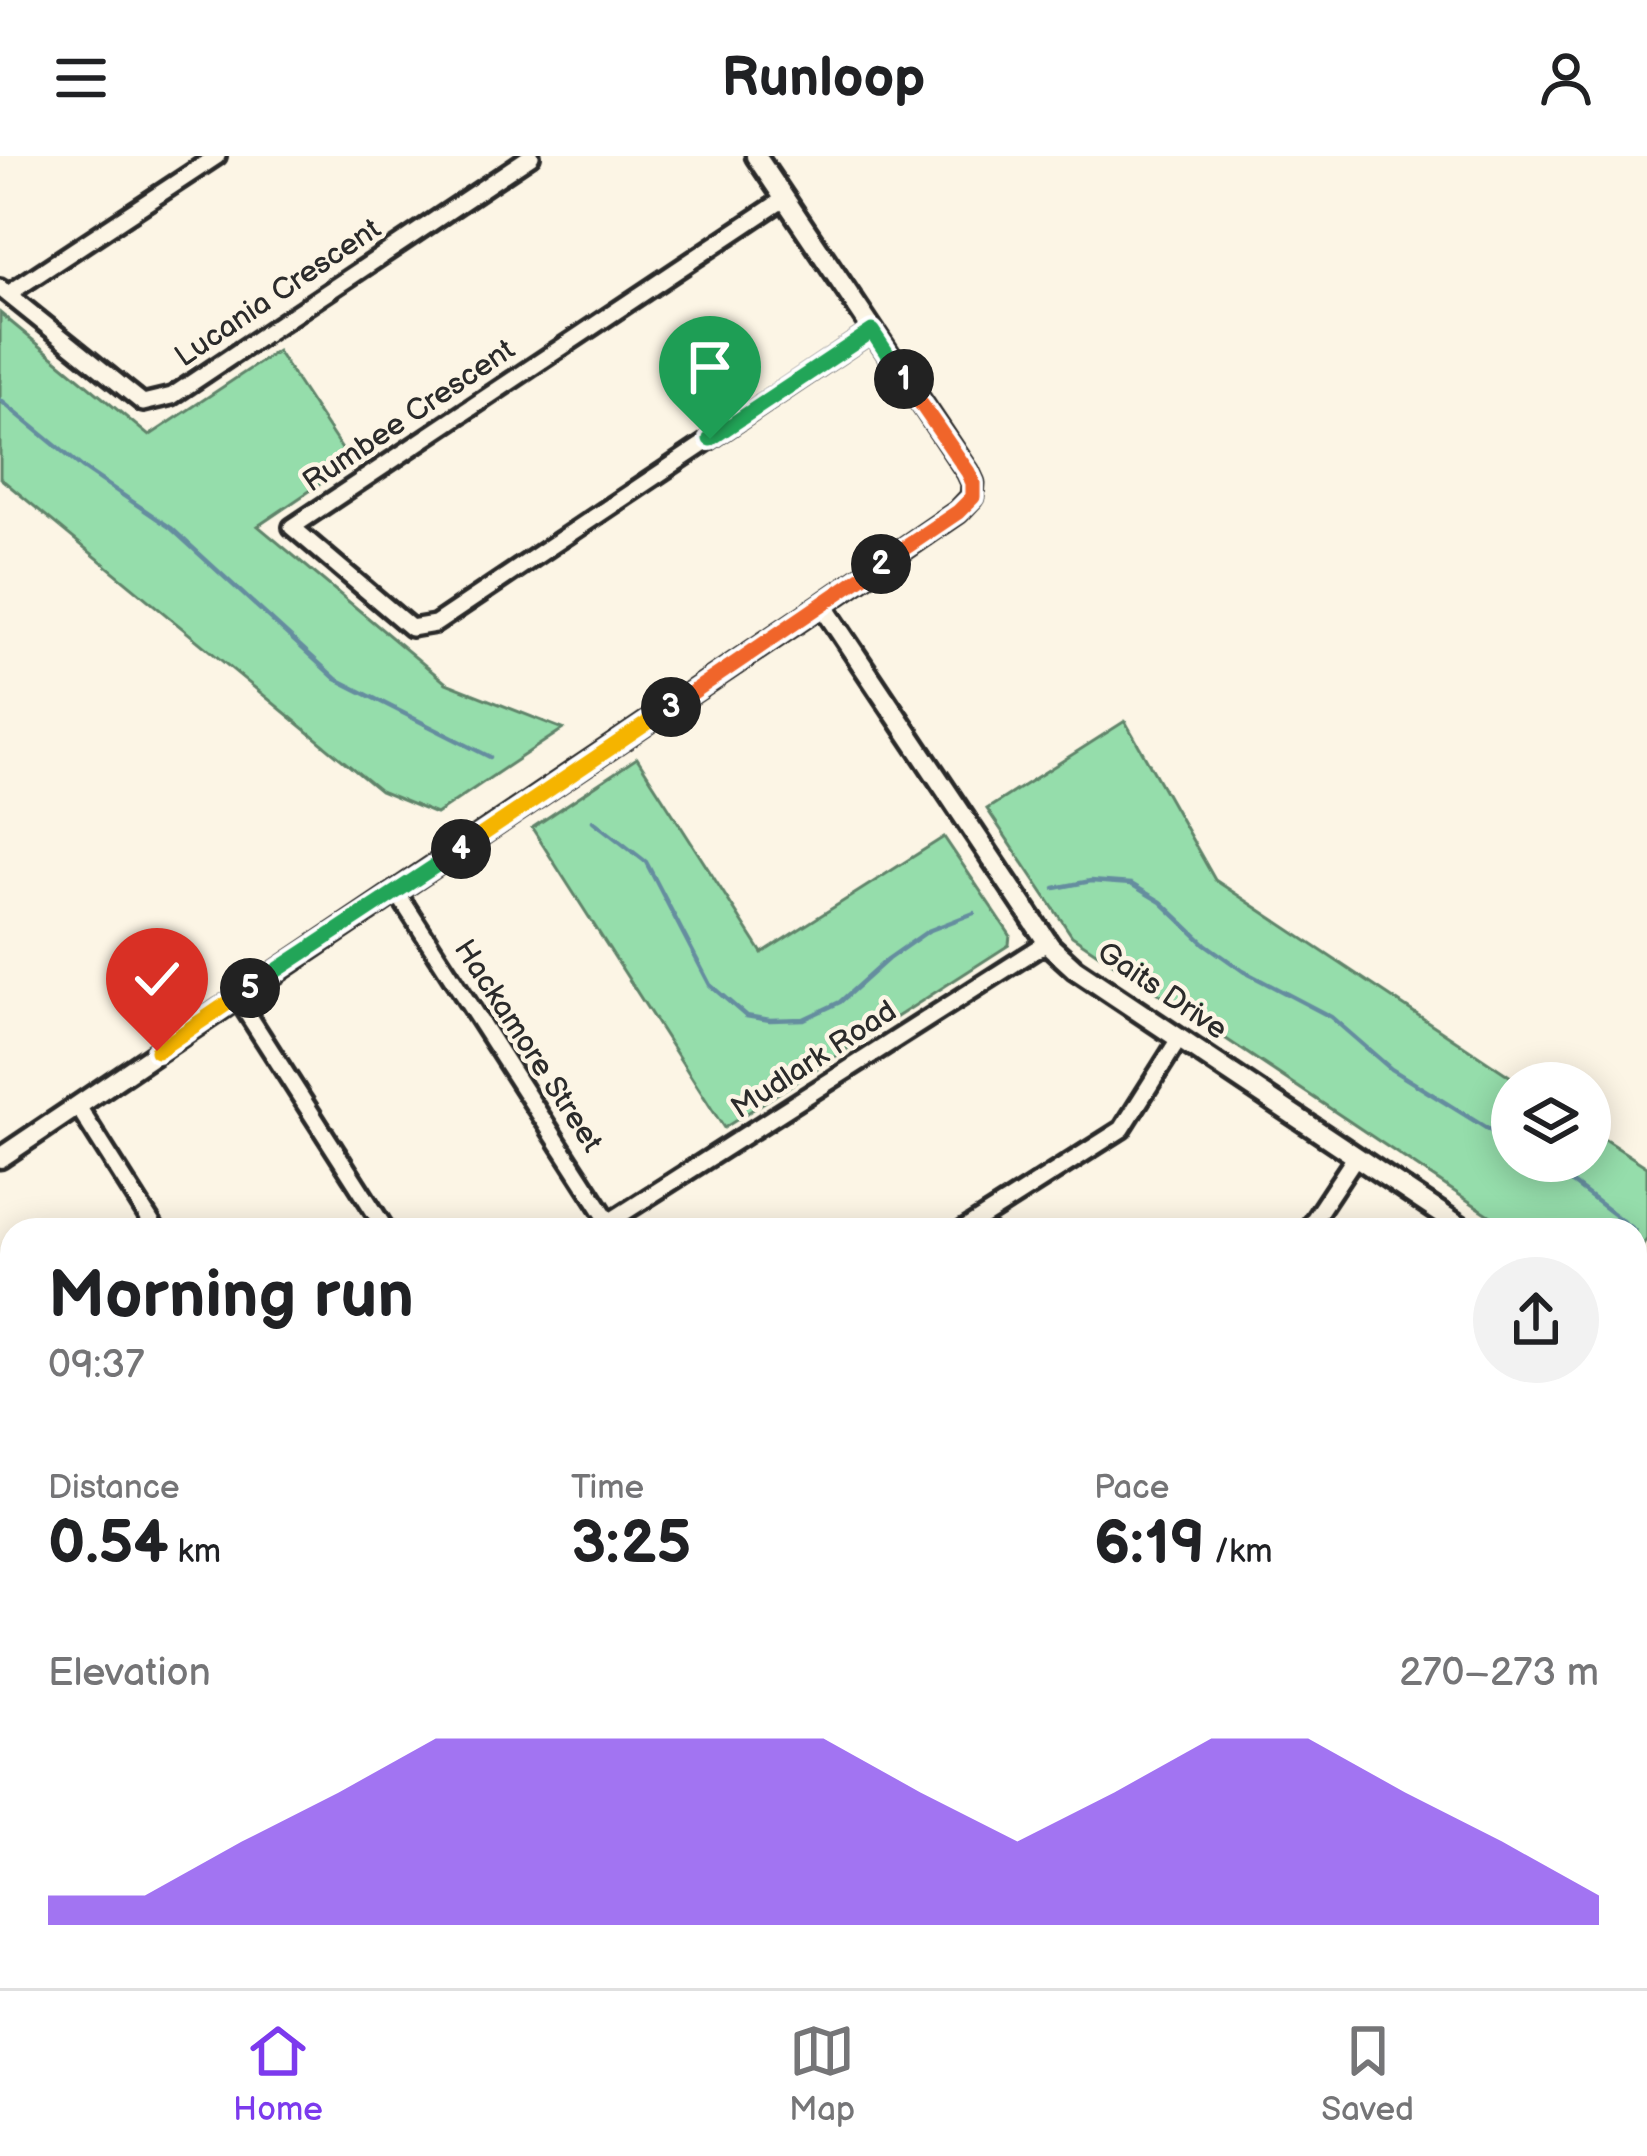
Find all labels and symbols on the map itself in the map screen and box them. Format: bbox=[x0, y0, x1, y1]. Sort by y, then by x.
street label: Lucania Crescent bbox=[168, 211, 388, 375]
pin bbox=[659, 316, 761, 439]
street label: Rumbee Crescent bbox=[296, 332, 522, 500]
pin: 1 bbox=[874, 349, 934, 409]
pin: 2 bbox=[851, 534, 911, 594]
pin: 3 bbox=[641, 677, 701, 737]
pin: 4 bbox=[431, 819, 491, 879]
pin bbox=[106, 928, 208, 1051]
street label: Hackamore Street bbox=[446, 933, 610, 1159]
street label: Gaits Drive bbox=[1090, 934, 1234, 1048]
pin: 5 bbox=[220, 958, 280, 1018]
street label: Mudlark Road bbox=[725, 993, 903, 1127]

